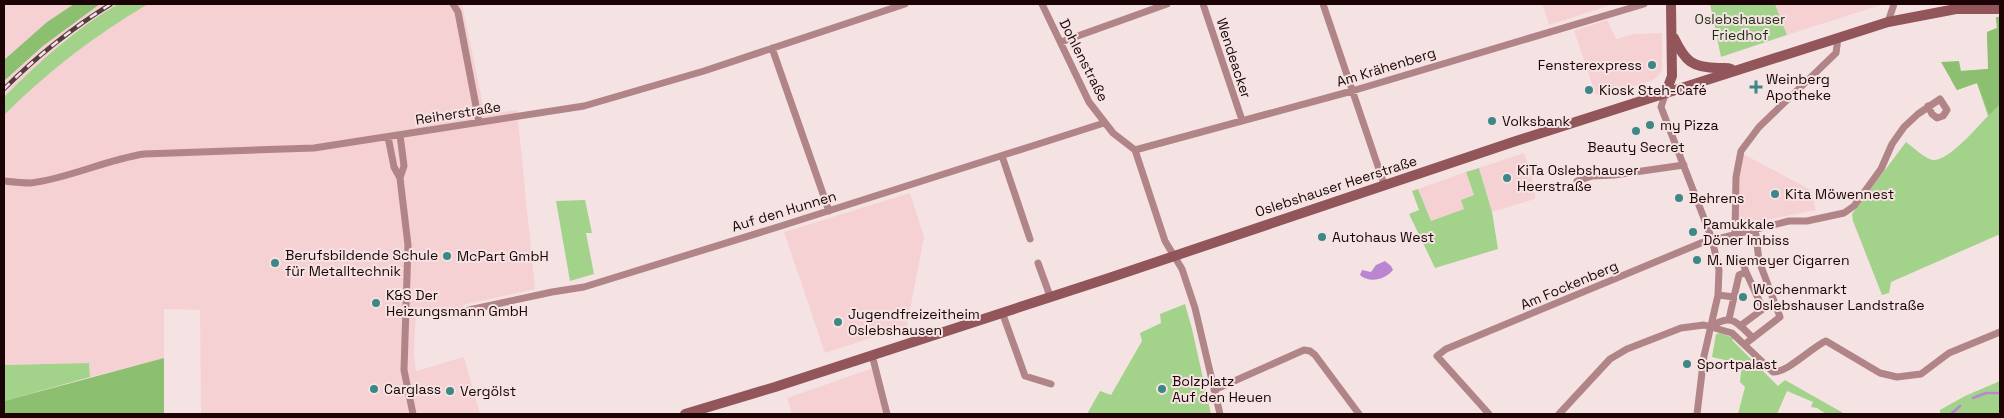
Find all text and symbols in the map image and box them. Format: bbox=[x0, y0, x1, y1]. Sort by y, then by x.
park label: Oslebshauser Friedhof bbox=[1695, 10, 1785, 44]
street label: Dohlenstraße bbox=[1055, 16, 1113, 104]
street label: Wendeacker bbox=[1213, 16, 1255, 100]
street label: Am Krähenberg bbox=[1334, 43, 1438, 91]
place label: Fensterexpress bbox=[1538, 56, 1642, 74]
marker: Fensterexpress bbox=[1646, 59, 1658, 71]
place label: Weinberg Apotheke bbox=[1766, 70, 1831, 104]
place label: Kiosk Steh-Café bbox=[1599, 81, 1707, 99]
marker: Weinberg Apotheke bbox=[1750, 81, 1762, 93]
marker: Kiosk Steh-Café bbox=[1583, 84, 1595, 96]
street label: Reiherstraße bbox=[414, 97, 502, 129]
place label: Volksbank bbox=[1502, 112, 1571, 130]
marker: Volksbank bbox=[1486, 115, 1498, 127]
place label: my Pizza bbox=[1660, 116, 1719, 134]
marker: my Pizza bbox=[1644, 119, 1656, 131]
marker: Beauty Secret bbox=[1630, 125, 1642, 137]
place label: Beauty Secret bbox=[1587, 138, 1685, 156]
street label: Oslebshauser Heerstraße bbox=[1253, 151, 1419, 221]
place label: KiTa Oslebshauser Heerstraße bbox=[1517, 161, 1638, 195]
marker: KiTa Oslebshauser Heerstraße bbox=[1501, 172, 1513, 184]
place label: Kita Möwennest bbox=[1785, 185, 1894, 203]
street label: Auf den Hunnen bbox=[730, 187, 838, 235]
marker: Kita Möwennest bbox=[1769, 188, 1781, 200]
place label: Behrens bbox=[1689, 189, 1744, 207]
marker: Behrens bbox=[1673, 192, 1685, 204]
place label: Pamukkale Döner Imbiss bbox=[1703, 215, 1789, 249]
marker: Pamukkale Döner Imbiss bbox=[1687, 226, 1699, 238]
place label: Autohaus West bbox=[1332, 228, 1434, 246]
marker: Autohaus West bbox=[1316, 231, 1328, 243]
place label: Berufsbildende Schule für Metalltechnik bbox=[285, 246, 438, 280]
place label: McPart GmbH bbox=[457, 247, 549, 265]
marker: McPart GmbH bbox=[441, 250, 453, 262]
place label: M. Niemeyer Cigarren bbox=[1707, 251, 1850, 269]
marker: M. Niemeyer Cigarren bbox=[1691, 254, 1703, 266]
street label: Am Fockenberg bbox=[1517, 256, 1621, 314]
marker: Berufsbildende Schule für Metalltechnik bbox=[269, 257, 281, 269]
place label: Wochenmarkt Oslebshauser Landstraße bbox=[1753, 280, 1925, 314]
place label: K&S Der Heizungsmann GmbH bbox=[386, 286, 528, 320]
marker: Wochenmarkt Oslebshauser Landstraße bbox=[1737, 291, 1749, 303]
marker: K&S Der Heizungsmann GmbH bbox=[370, 297, 382, 309]
place label: Jugendfreizeitheim Oslebshausen bbox=[848, 305, 980, 339]
marker: Jugendfreizeitheim Oslebshausen bbox=[832, 316, 844, 328]
place label: Sportpalast bbox=[1697, 355, 1777, 373]
marker: Sportpalast bbox=[1681, 358, 1693, 370]
place label: Bolzplatz Auf den Heuen bbox=[1172, 372, 1272, 406]
place label: Carglass bbox=[384, 380, 441, 398]
place label: Vergölst bbox=[460, 382, 516, 400]
marker: Carglass bbox=[368, 383, 380, 395]
marker: Bolzplatz Auf den Heuen bbox=[1156, 383, 1168, 395]
marker: Vergölst bbox=[444, 385, 456, 397]

